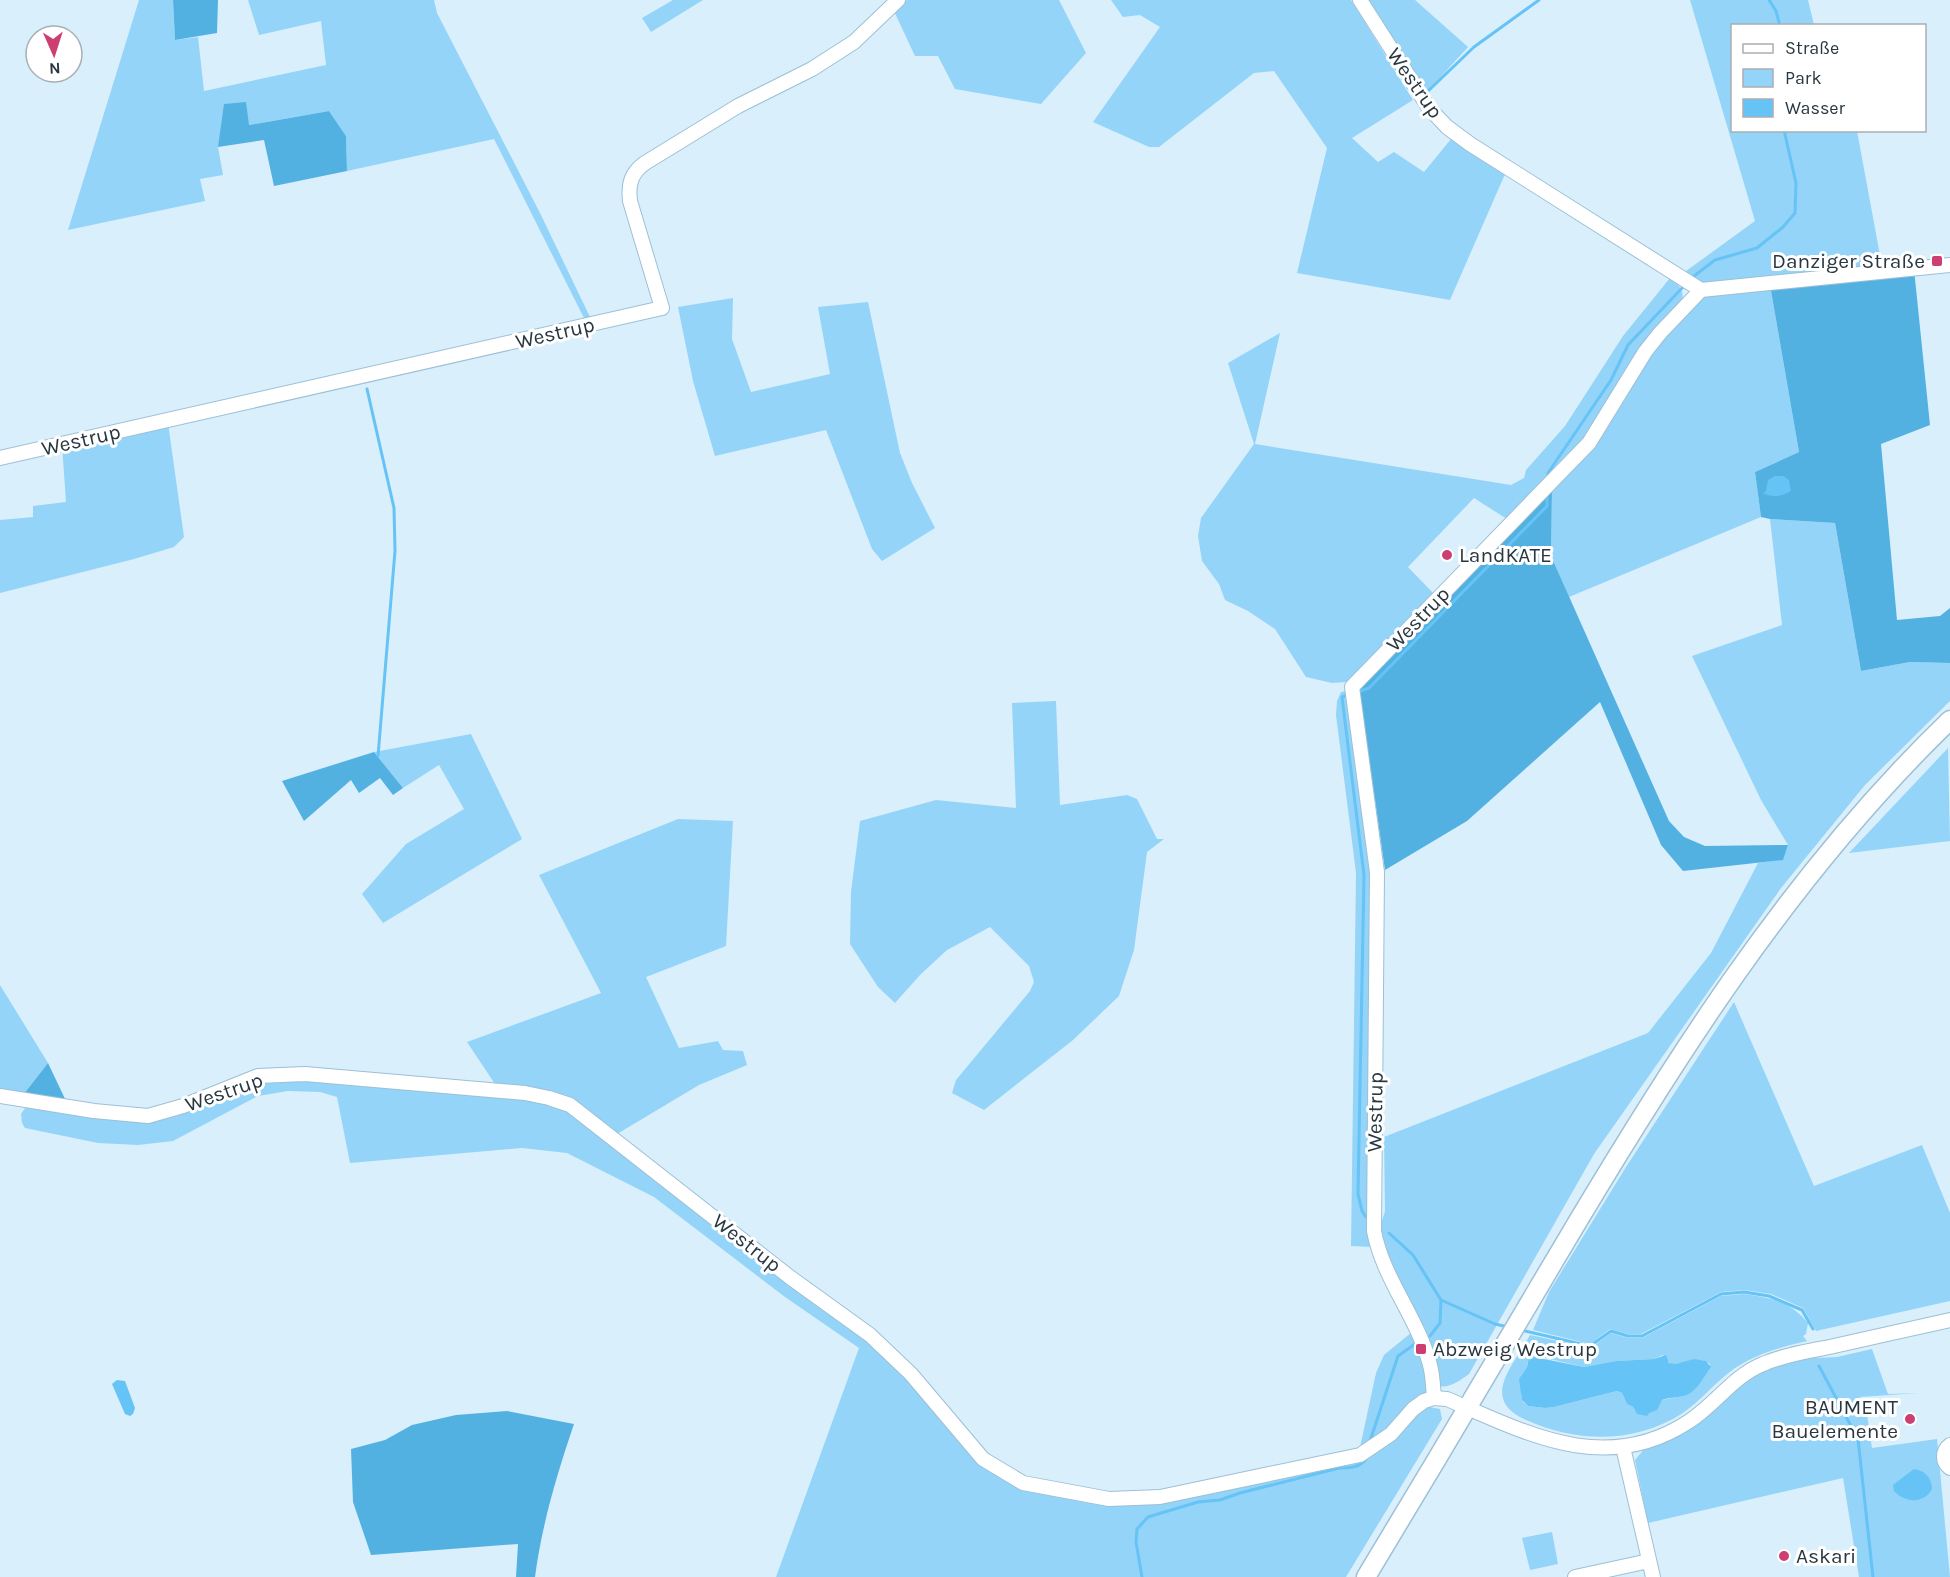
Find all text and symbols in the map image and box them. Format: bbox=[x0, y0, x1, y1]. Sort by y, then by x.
north arrow bbox=[24, 24, 84, 84]
legend bbox=[1731, 24, 1926, 132]
text: Straße bbox=[1785, 37, 1839, 59]
street label: Westrup bbox=[1382, 43, 1448, 123]
text: N bbox=[49, 59, 61, 78]
text: Park bbox=[1785, 67, 1822, 89]
text: Wasser bbox=[1785, 97, 1846, 119]
place label: Danziger Straße bbox=[1772, 249, 1925, 273]
marker: Danziger Straße bbox=[1930, 254, 1944, 268]
street label: Westrup bbox=[513, 312, 597, 354]
street label: Westrup bbox=[39, 419, 123, 461]
place label: LandKATE bbox=[1459, 543, 1552, 567]
marker: LandKATE bbox=[1440, 548, 1454, 562]
street label: Westrup bbox=[1381, 582, 1455, 656]
street label: Westrup bbox=[182, 1068, 266, 1116]
street label: Westrup bbox=[1362, 1072, 1388, 1152]
street label: Westrup bbox=[708, 1209, 786, 1277]
place label: Abzweig Westrup bbox=[1433, 1337, 1597, 1361]
marker: Abzweig Westrup bbox=[1414, 1342, 1428, 1356]
place label: BAUMENT Bauelemente bbox=[1771, 1395, 1898, 1443]
marker: BAUMENT Bauelemente bbox=[1903, 1412, 1917, 1426]
place label: Askari bbox=[1796, 1544, 1856, 1568]
marker: Askari bbox=[1777, 1549, 1791, 1563]

